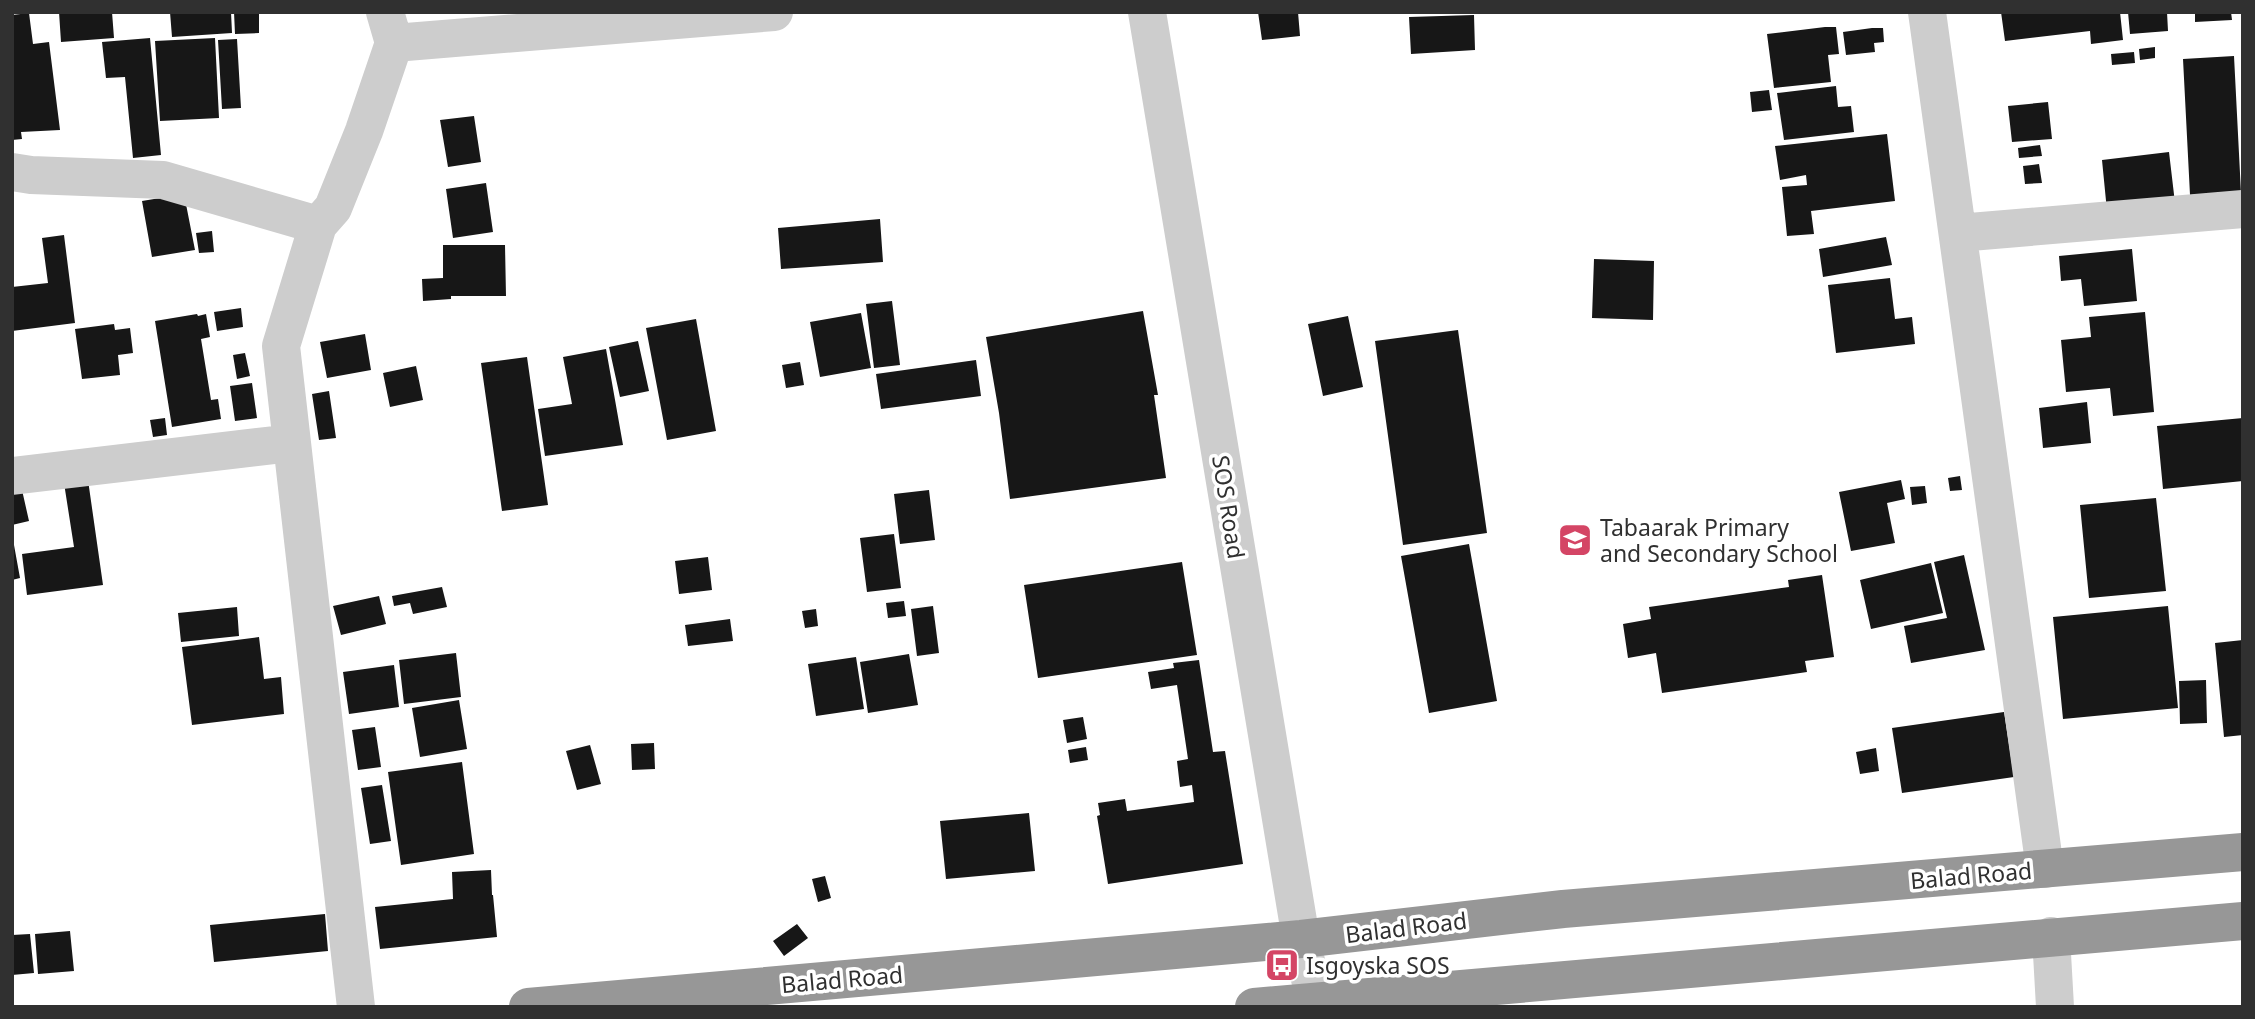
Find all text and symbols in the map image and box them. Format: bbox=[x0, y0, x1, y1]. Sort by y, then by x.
street label: SOS Road bbox=[1205, 453, 1253, 561]
place label: Tabaarak Primary and Secondary School bbox=[1600, 511, 1838, 569]
school or university icon: Tabaarak Primary and Secondary School bbox=[1556, 521, 1594, 559]
street label: Balad Road bbox=[1909, 854, 2033, 896]
street label: Balad Road bbox=[1343, 904, 1469, 950]
bus stop icon: Isgoyska SOS bbox=[1263, 946, 1301, 984]
place label: Isgoyska SOS bbox=[1306, 949, 1450, 981]
street label: Balad Road bbox=[780, 958, 904, 1000]

